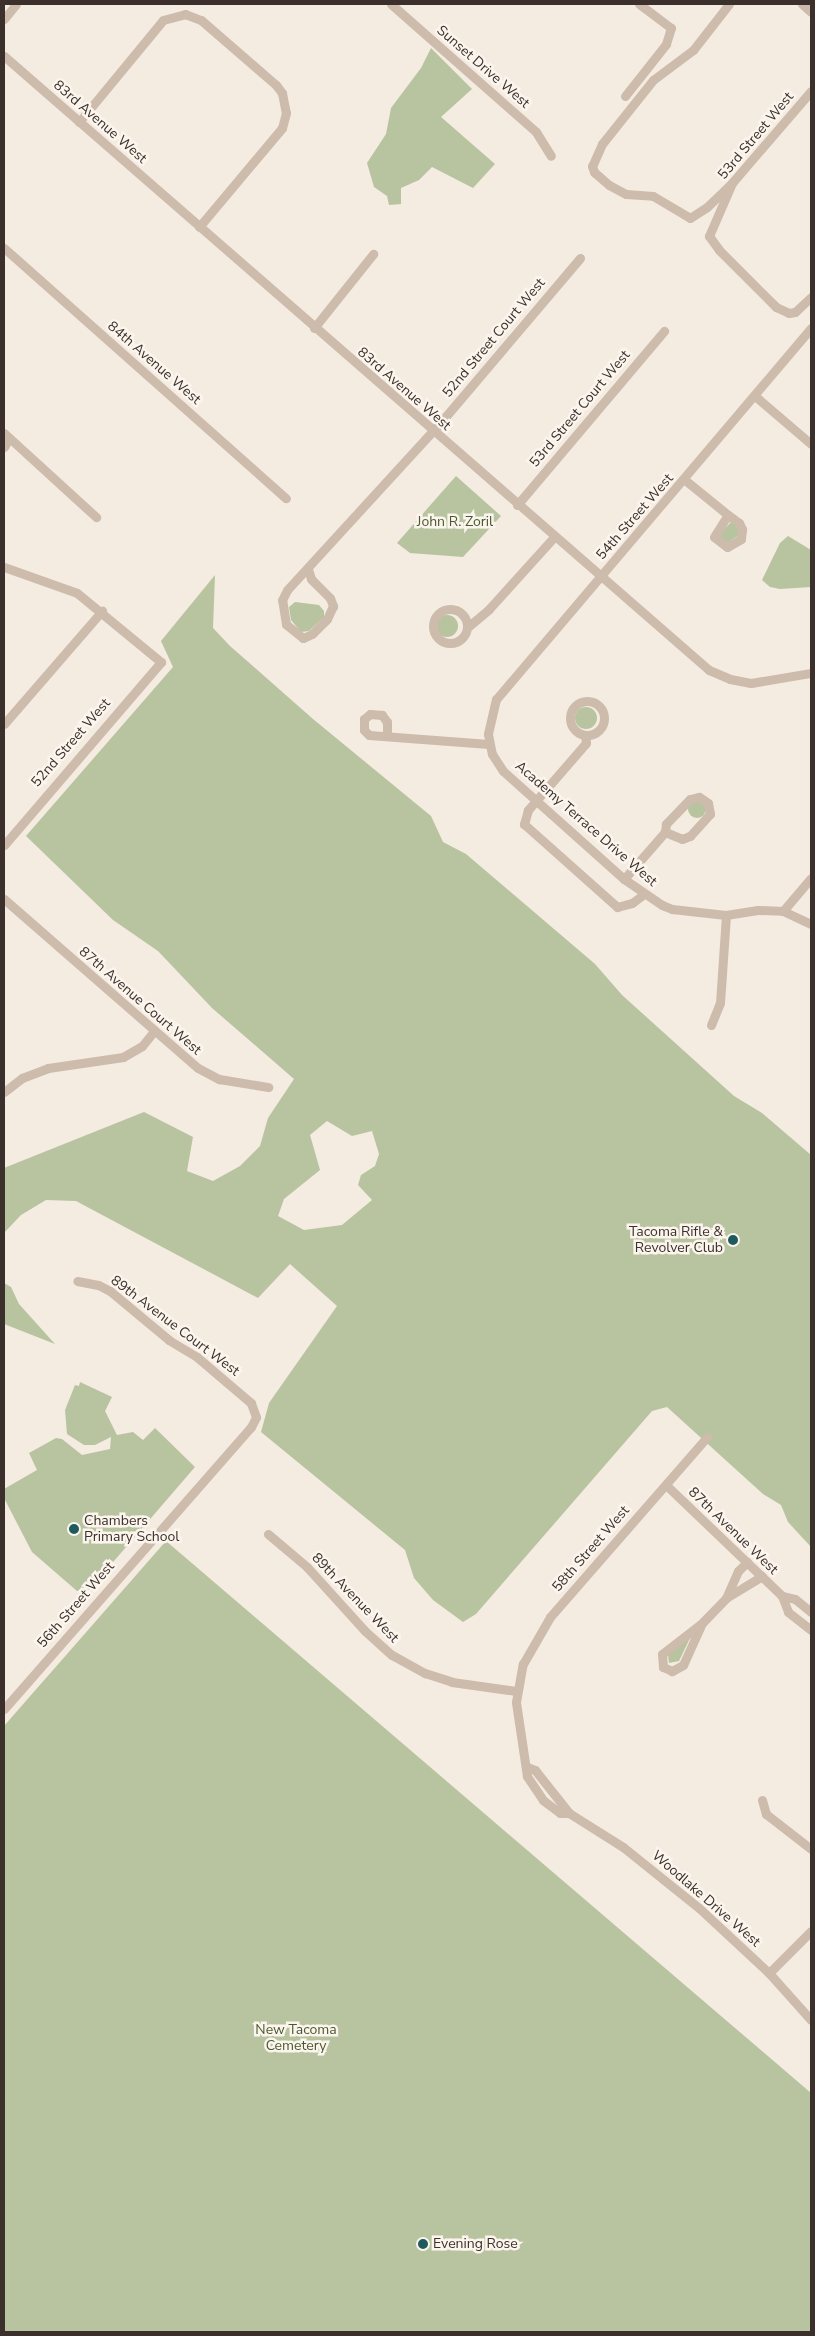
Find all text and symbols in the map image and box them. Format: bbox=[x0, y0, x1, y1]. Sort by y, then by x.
street label: Sunset Drive West bbox=[433, 22, 533, 112]
street label: 83rd Avenue West bbox=[50, 77, 150, 167]
street label: 53rd Street West bbox=[715, 89, 797, 183]
street label: 52nd Street Court West bbox=[439, 275, 549, 401]
street label: 84th Avenue West bbox=[104, 318, 204, 408]
street label: 83rd Avenue West bbox=[354, 344, 454, 434]
street label: 53rd Street Court West bbox=[526, 347, 634, 471]
street label: 54th Street West bbox=[593, 470, 677, 564]
park label: John R. Zoril bbox=[417, 514, 493, 530]
street label: 52nd Street West bbox=[28, 695, 114, 791]
street label: Academy Terrace Drive West bbox=[512, 758, 660, 890]
street label: 87th Avenue Court West bbox=[75, 943, 205, 1059]
place label: Tacoma Rifle & Revolver Club bbox=[629, 1224, 723, 1256]
marker: Tacoma Rifle & Revolver Club bbox=[727, 1234, 739, 1246]
street label: 89th Avenue Court West bbox=[107, 1272, 243, 1380]
street label: 87th Avenue West bbox=[685, 1484, 781, 1578]
street label: 58th Street West bbox=[549, 1502, 633, 1596]
place label: Chambers Primary School bbox=[84, 1513, 179, 1545]
marker: Chambers Primary School bbox=[68, 1523, 80, 1535]
street label: 89th Avenue West bbox=[308, 1550, 402, 1646]
street label: 56th Street West bbox=[34, 1558, 118, 1652]
street label: Woodlake Drive West bbox=[648, 1847, 764, 1951]
park label: New Tacoma Cemetery bbox=[255, 2022, 337, 2054]
place label: Evening Rose bbox=[433, 2236, 518, 2252]
marker: Evening Rose bbox=[417, 2238, 429, 2250]

